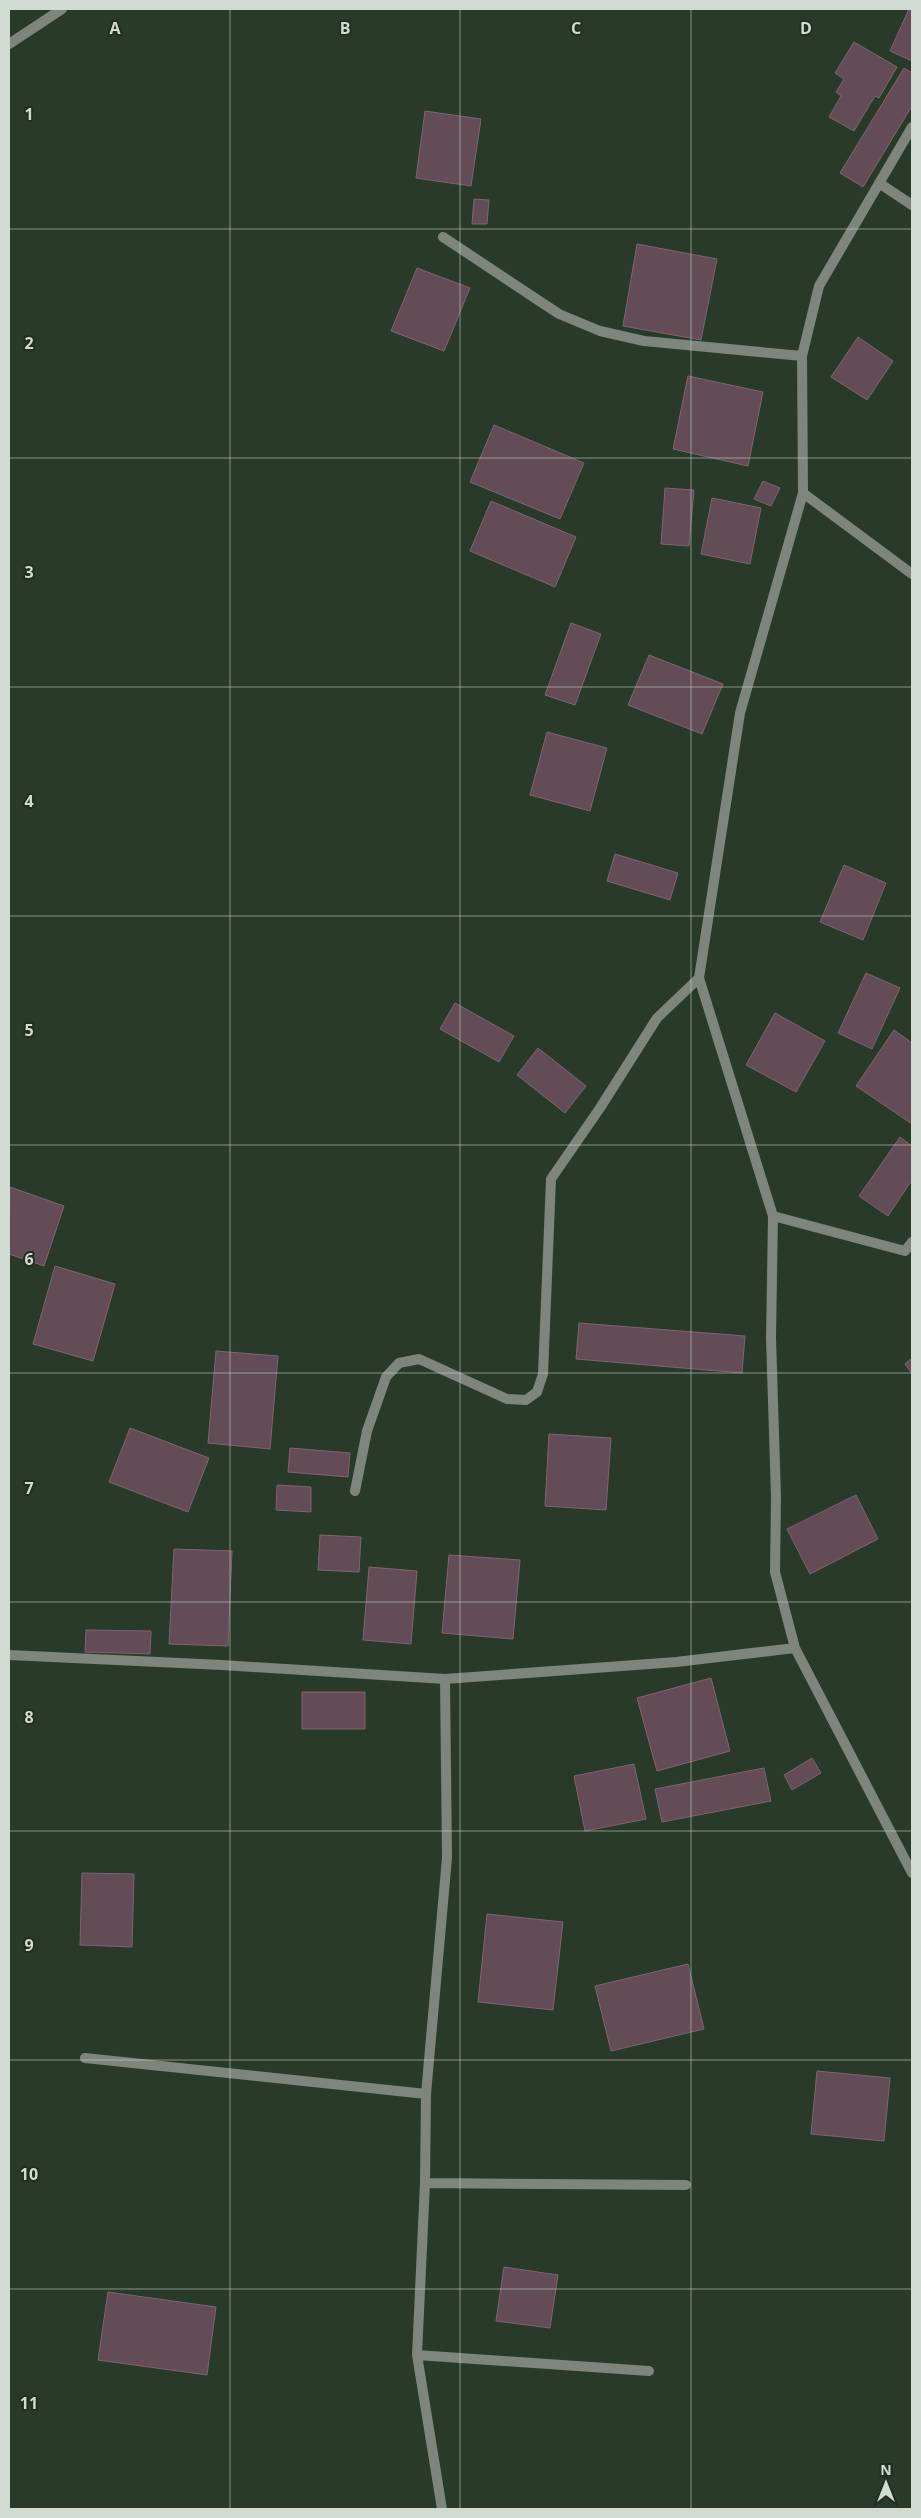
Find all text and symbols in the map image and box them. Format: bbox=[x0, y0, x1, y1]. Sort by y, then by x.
text: A bbox=[109, 17, 121, 39]
text: B bbox=[340, 17, 350, 39]
text: C bbox=[571, 17, 581, 39]
text: D bbox=[800, 17, 812, 39]
text: 1 bbox=[24, 103, 34, 125]
text: 2 bbox=[24, 332, 34, 354]
text: 3 bbox=[24, 561, 34, 583]
text: 4 bbox=[24, 790, 34, 812]
text: 5 bbox=[24, 1019, 34, 1041]
text: 6 bbox=[24, 1248, 34, 1270]
text: 7 bbox=[24, 1477, 34, 1499]
text: 8 bbox=[24, 1706, 34, 1728]
text: 9 bbox=[24, 1934, 34, 1956]
text: 10 bbox=[20, 2163, 38, 2185]
text: 11 bbox=[20, 2392, 38, 2414]
north arrow bbox=[861, 2458, 911, 2508]
text: N bbox=[880, 2460, 892, 2479]

